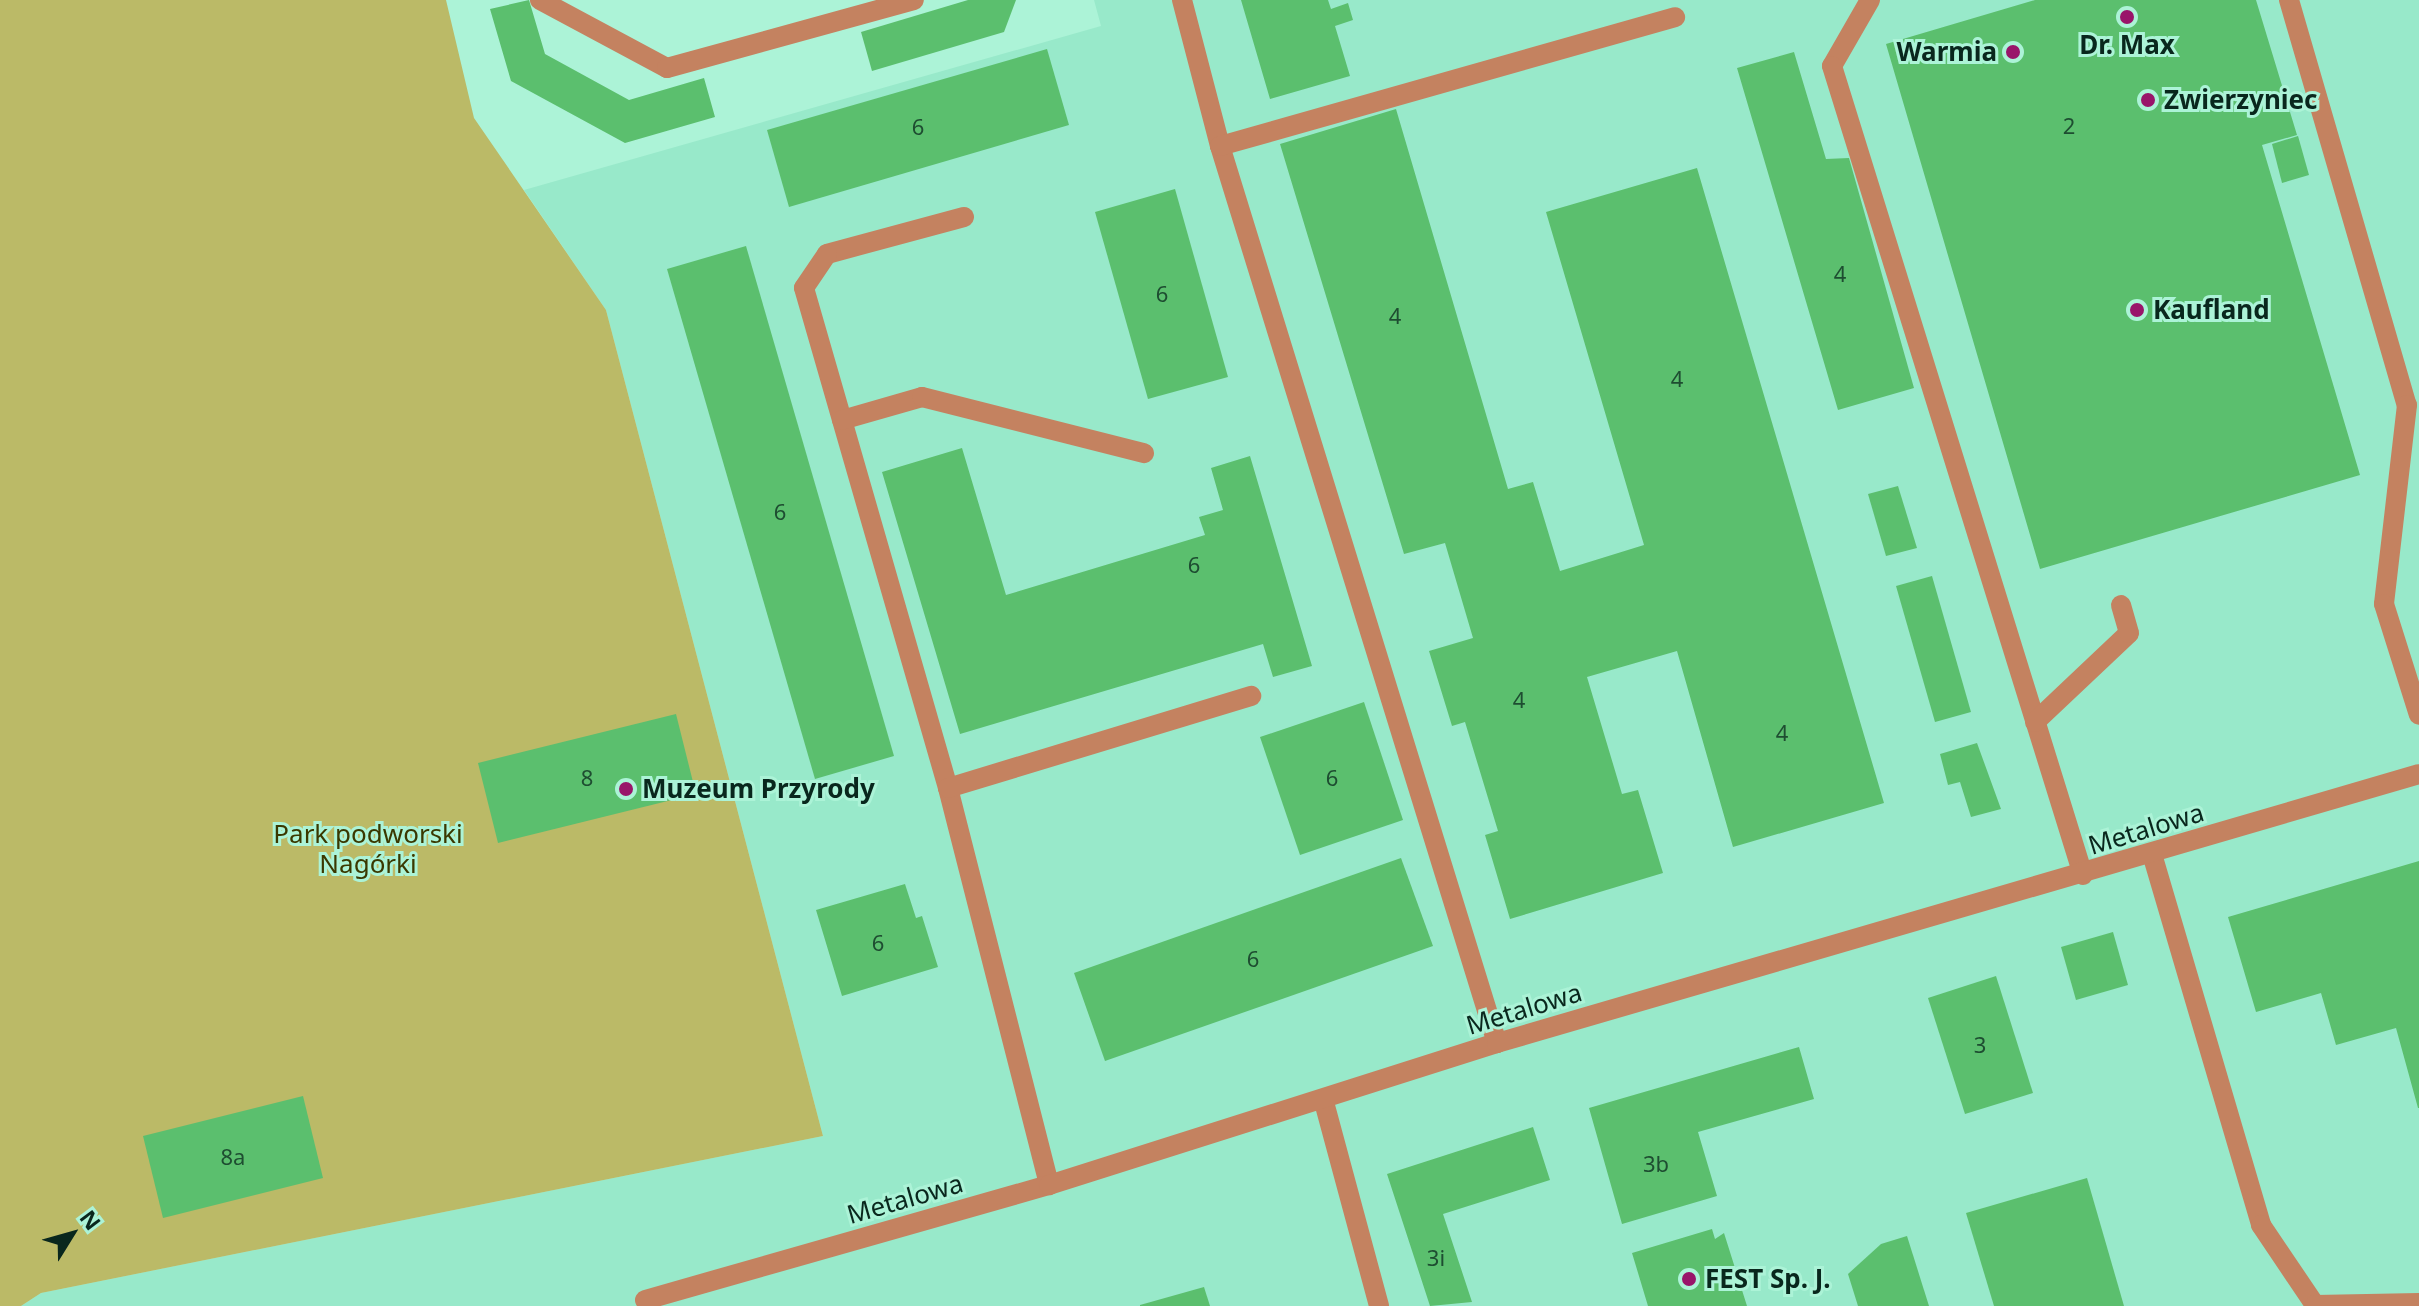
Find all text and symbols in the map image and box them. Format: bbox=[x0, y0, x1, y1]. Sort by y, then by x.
marker: Dr. Max bbox=[2118, 8, 2136, 26]
place label: Dr. Max bbox=[2079, 29, 2175, 61]
place label: Warmia bbox=[1896, 36, 1997, 68]
marker: Warmia bbox=[2004, 43, 2022, 61]
place label: Zwierzyniec bbox=[2164, 84, 2318, 116]
marker: Zwierzyniec bbox=[2139, 91, 2157, 109]
house number: 2 bbox=[2063, 113, 2075, 139]
house number: 6 bbox=[912, 114, 924, 140]
house number: 4 bbox=[1834, 261, 1846, 287]
house number: 6 bbox=[1156, 281, 1168, 307]
place label: Kaufland bbox=[2153, 294, 2270, 326]
marker: Kaufland bbox=[2128, 301, 2146, 319]
house number: 4 bbox=[1389, 303, 1401, 329]
house number: 4 bbox=[1671, 366, 1683, 392]
house number: 6 bbox=[774, 499, 786, 525]
house number: 6 bbox=[1188, 552, 1200, 578]
house number: 4 bbox=[1513, 687, 1525, 713]
house number: 4 bbox=[1776, 720, 1788, 746]
house number: 8 bbox=[581, 765, 593, 791]
house number: 6 bbox=[1326, 765, 1338, 791]
place label: Muzeum Przyrody bbox=[642, 773, 875, 805]
marker: Muzeum Przyrody bbox=[617, 780, 635, 798]
street label: Metalowa bbox=[2084, 797, 2208, 861]
park label: Park podworski Nagórki bbox=[273, 818, 463, 880]
house number: 6 bbox=[872, 930, 884, 956]
house number: 6 bbox=[1247, 946, 1259, 972]
street label: Metalowa bbox=[1462, 977, 1586, 1041]
house number: 3 bbox=[1974, 1032, 1986, 1058]
house number: 8a bbox=[221, 1144, 245, 1170]
house number: 3b bbox=[1643, 1151, 1669, 1177]
street label: Metalowa bbox=[843, 1168, 967, 1230]
north arrow bbox=[32, 1194, 112, 1274]
text: N bbox=[74, 1203, 109, 1236]
house number: 3i bbox=[1427, 1245, 1445, 1271]
place label: FEST Sp. J. bbox=[1705, 1263, 1831, 1295]
marker: FEST Sp. J. bbox=[1680, 1270, 1698, 1288]

